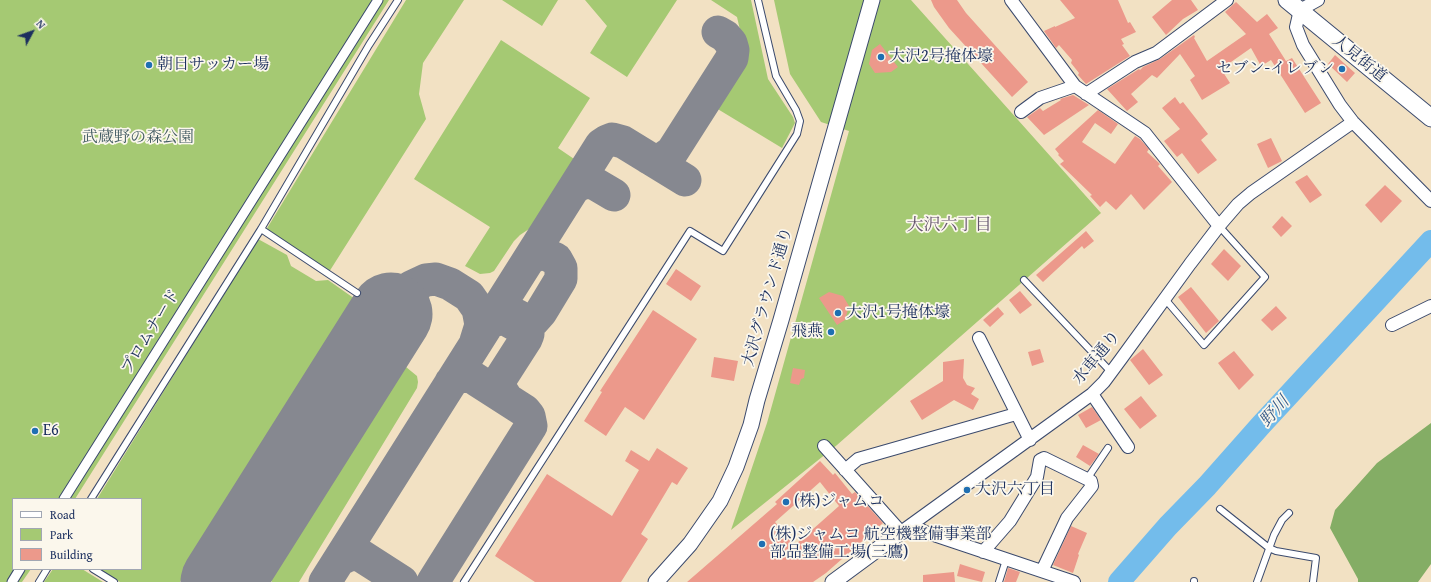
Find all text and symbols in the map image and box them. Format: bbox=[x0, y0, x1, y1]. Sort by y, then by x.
north arrow bbox=[12, 12, 52, 52]
text: N bbox=[33, 16, 50, 32]
street label: 人見街道 bbox=[1328, 31, 1390, 87]
place label: 大沢2号掩体壕 bbox=[889, 47, 993, 67]
marker: 大沢2号掩体壕 bbox=[876, 52, 886, 62]
place label: 朝日サッカー場 bbox=[157, 55, 269, 75]
place label: セブン-イレブン bbox=[1217, 59, 1334, 79]
marker: 朝日サッカー場 bbox=[144, 60, 154, 70]
marker: セブン-イレブン bbox=[1337, 64, 1347, 74]
park label: 武蔵野の森公園 bbox=[82, 128, 194, 148]
district label: 大沢六丁目 bbox=[907, 216, 991, 236]
street label: 大沢グラウンド通り bbox=[739, 225, 797, 369]
street label: プロムナード bbox=[117, 286, 185, 378]
place label: 大沢1号掩体壕 bbox=[846, 303, 950, 323]
marker: 大沢1号掩体壕 bbox=[833, 308, 843, 318]
place label: 飛燕 bbox=[791, 322, 823, 342]
marker: 飛燕 bbox=[826, 327, 836, 337]
street label: 水車通り bbox=[1069, 327, 1125, 389]
water label: 野川 bbox=[1256, 393, 1294, 431]
place label: E6 bbox=[43, 421, 59, 441]
marker: E6 bbox=[30, 426, 40, 436]
place label: 大沢六丁目 bbox=[975, 480, 1055, 500]
marker: 大沢六丁目 bbox=[962, 485, 972, 495]
place label: (株)ジャムコ bbox=[794, 492, 884, 512]
marker: (株)ジャムコ bbox=[781, 497, 791, 507]
legend bbox=[12, 498, 142, 570]
text: Road bbox=[50, 506, 75, 523]
place label: (株)ジャムコ 航空機整備事業部 部品整備工場(三鷹) bbox=[770, 525, 992, 563]
text: Park bbox=[50, 526, 73, 543]
marker: (株)ジャムコ 航空機整備事業部 部品整備工場(三鷹) bbox=[757, 539, 767, 549]
text: Building bbox=[50, 546, 93, 563]

